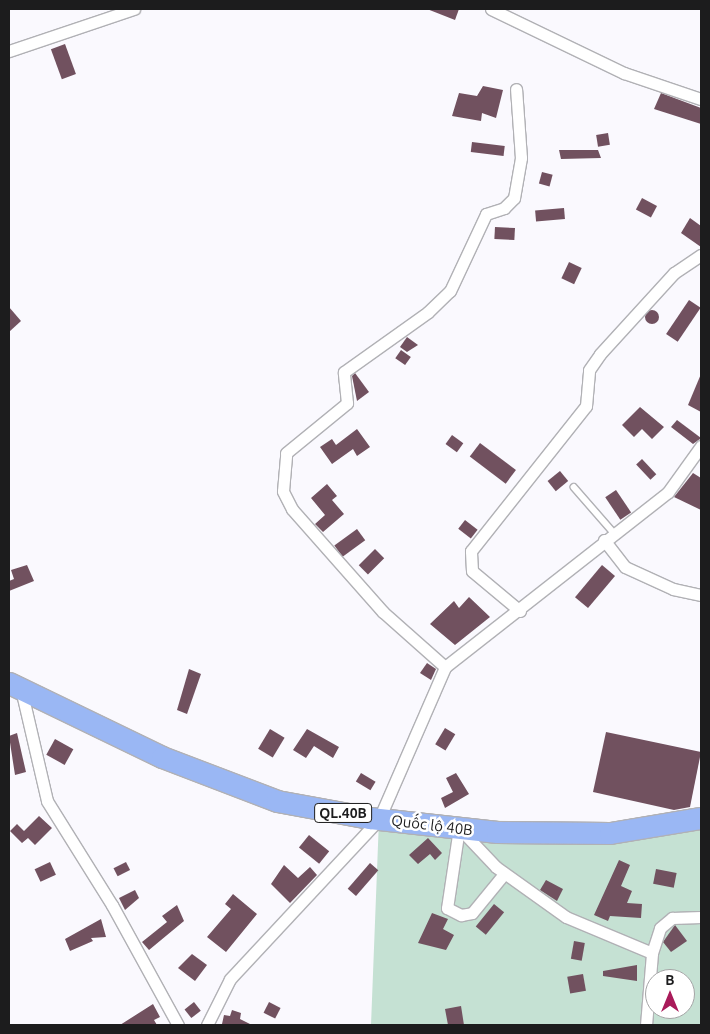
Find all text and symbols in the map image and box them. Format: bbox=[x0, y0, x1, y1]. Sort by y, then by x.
road number: QL.40B bbox=[313, 801, 373, 824]
street label: Quốc lộ 40B bbox=[390, 811, 474, 839]
north arrow bbox=[645, 969, 695, 1019]
text: B bbox=[665, 972, 675, 988]

